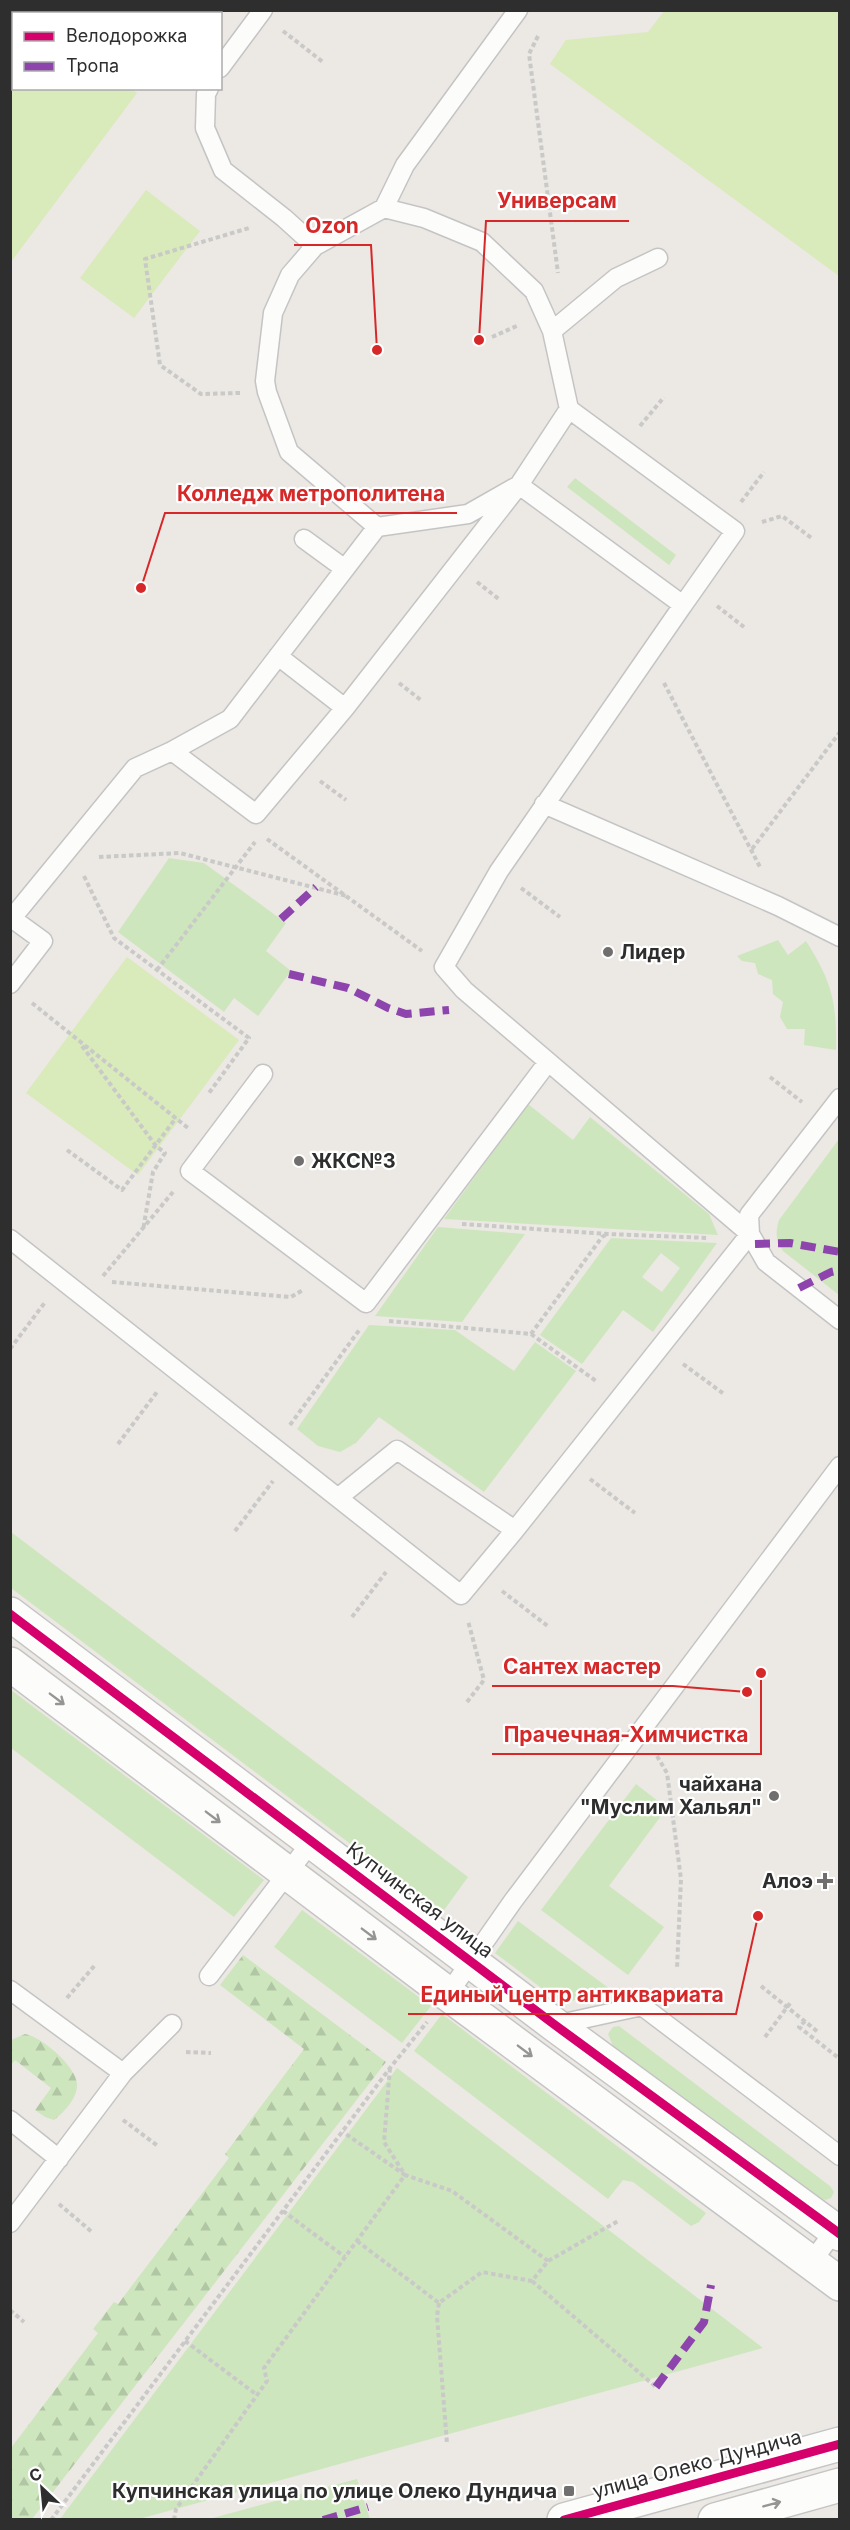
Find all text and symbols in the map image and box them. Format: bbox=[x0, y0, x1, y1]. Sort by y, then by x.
legend bbox=[12, 12, 222, 90]
text: Велодорожка bbox=[66, 25, 187, 46]
text: Тропа bbox=[66, 55, 119, 76]
callout: Универсам bbox=[486, 182, 629, 221]
text: Универсам bbox=[497, 188, 617, 213]
callout: Ozon bbox=[294, 206, 371, 245]
text: Ozon bbox=[305, 213, 359, 238]
callout: Колледж метрополитена bbox=[165, 474, 457, 513]
text: Колледж метрополитена bbox=[177, 481, 445, 506]
place label: Лидер bbox=[620, 940, 685, 964]
marker: Лидер bbox=[601, 945, 615, 959]
place label: ЖКС№3 bbox=[311, 1149, 396, 1173]
marker: ЖКС№3 bbox=[292, 1154, 306, 1168]
callout: Сантех мастер bbox=[492, 1647, 673, 1686]
text: Сантех мастер bbox=[503, 1654, 661, 1679]
one-way arrow bbox=[49, 1693, 65, 1706]
callout: Прачечная-Химчистка bbox=[492, 1715, 761, 1754]
text: Прачечная-Химчистка bbox=[504, 1722, 748, 1747]
place label: чайхана "Муслим Хальял" bbox=[580, 1772, 762, 1819]
marker: чайхана "Муслим Хальял" bbox=[767, 1789, 781, 1803]
one-way arrow bbox=[205, 1810, 221, 1823]
street label: Купчинская улица bbox=[342, 1837, 498, 1963]
place label: Алоэ bbox=[762, 1869, 813, 1893]
marker: Алоэ bbox=[818, 1874, 832, 1888]
one-way arrow bbox=[360, 1928, 376, 1940]
callout: Единый центр антиквариата bbox=[408, 1975, 736, 2014]
text: Единый центр антиквариата bbox=[420, 1982, 724, 2007]
one-way arrow bbox=[516, 2045, 532, 2057]
street label: улица Олеко Дундича bbox=[590, 2425, 804, 2503]
north arrow bbox=[12, 2458, 72, 2518]
text: С bbox=[26, 2463, 45, 2486]
place label: Купчинская улица по улице Олеко Дундича bbox=[112, 2479, 557, 2503]
marker: Купчинская улица по улице Олеко Дундича bbox=[562, 2484, 576, 2498]
one-way arrow bbox=[762, 2498, 781, 2509]

